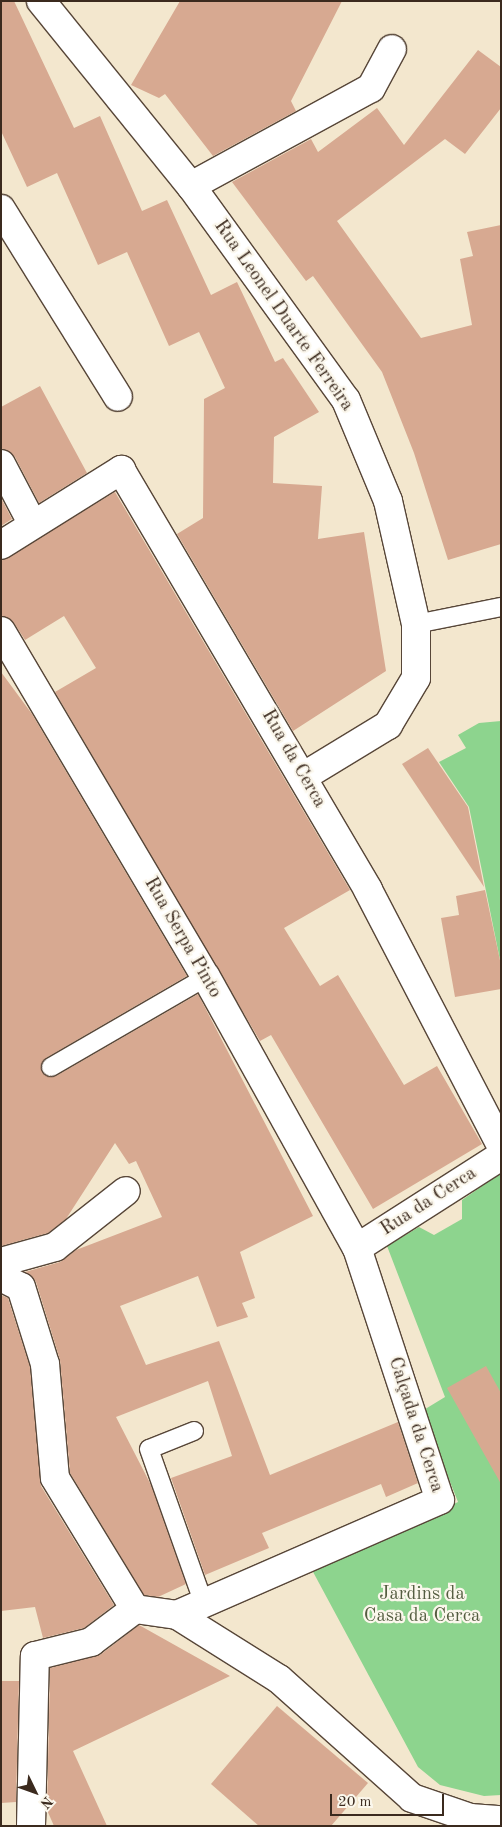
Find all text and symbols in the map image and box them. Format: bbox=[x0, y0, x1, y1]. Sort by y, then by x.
street label: Rua Leonel Duarte Ferreira bbox=[208, 216, 358, 416]
street label: Rua da Cerca bbox=[256, 706, 330, 812]
street label: Rua Serpa Pinto bbox=[138, 874, 226, 1002]
street label: Rua da Cerca bbox=[377, 1162, 481, 1242]
street label: Calçada da Cerca bbox=[382, 1354, 448, 1496]
park label: Jardins da Casa da Cerca bbox=[364, 1584, 480, 1628]
north arrow bbox=[10, 1767, 60, 1817]
scale bar bbox=[332, 1784, 446, 1816]
text: N bbox=[37, 1793, 55, 1811]
text: 20 m bbox=[338, 1795, 372, 1810]

